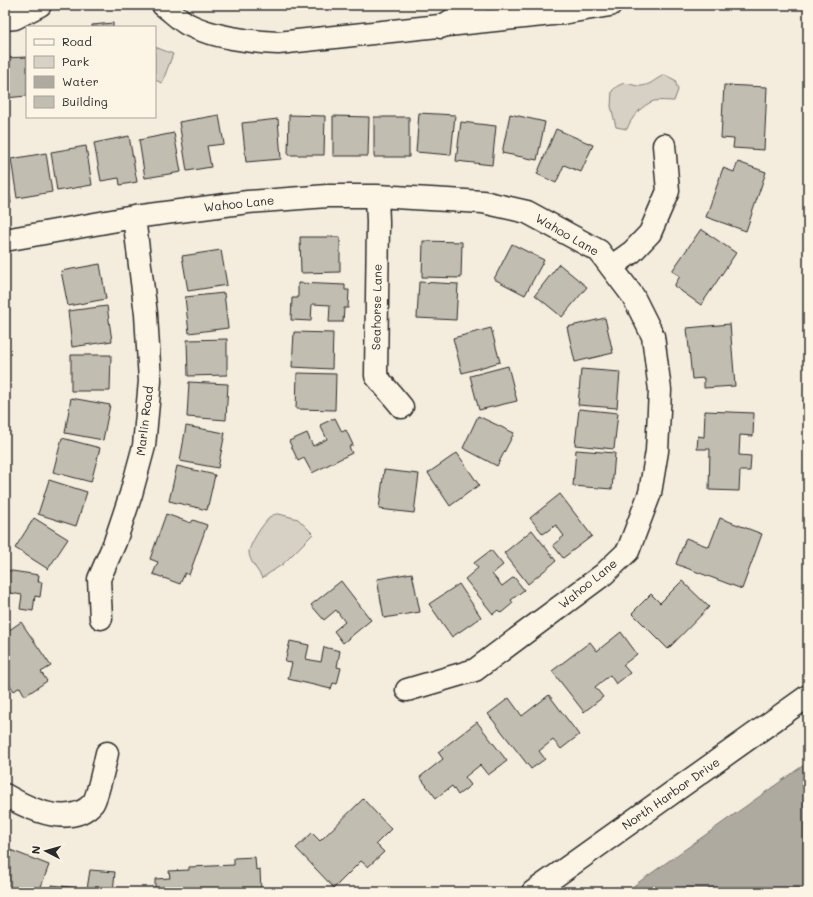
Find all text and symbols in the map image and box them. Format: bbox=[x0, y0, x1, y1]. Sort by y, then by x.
legend bbox=[26, 26, 156, 118]
text: Road bbox=[62, 33, 92, 49]
text: Park bbox=[62, 53, 89, 69]
text: Water bbox=[62, 73, 99, 89]
text: Building bbox=[62, 93, 108, 109]
street label: Wahoo Lane bbox=[203, 191, 275, 215]
street label: Wahoo Lane bbox=[533, 210, 602, 259]
street label: Seahorse Lane bbox=[367, 264, 385, 350]
street label: Marlin Road bbox=[132, 385, 156, 457]
street label: Wahoo Lane bbox=[555, 555, 620, 612]
street label: North Harbor Drive bbox=[618, 753, 723, 833]
north arrow bbox=[26, 831, 66, 871]
text: N bbox=[28, 845, 43, 855]

